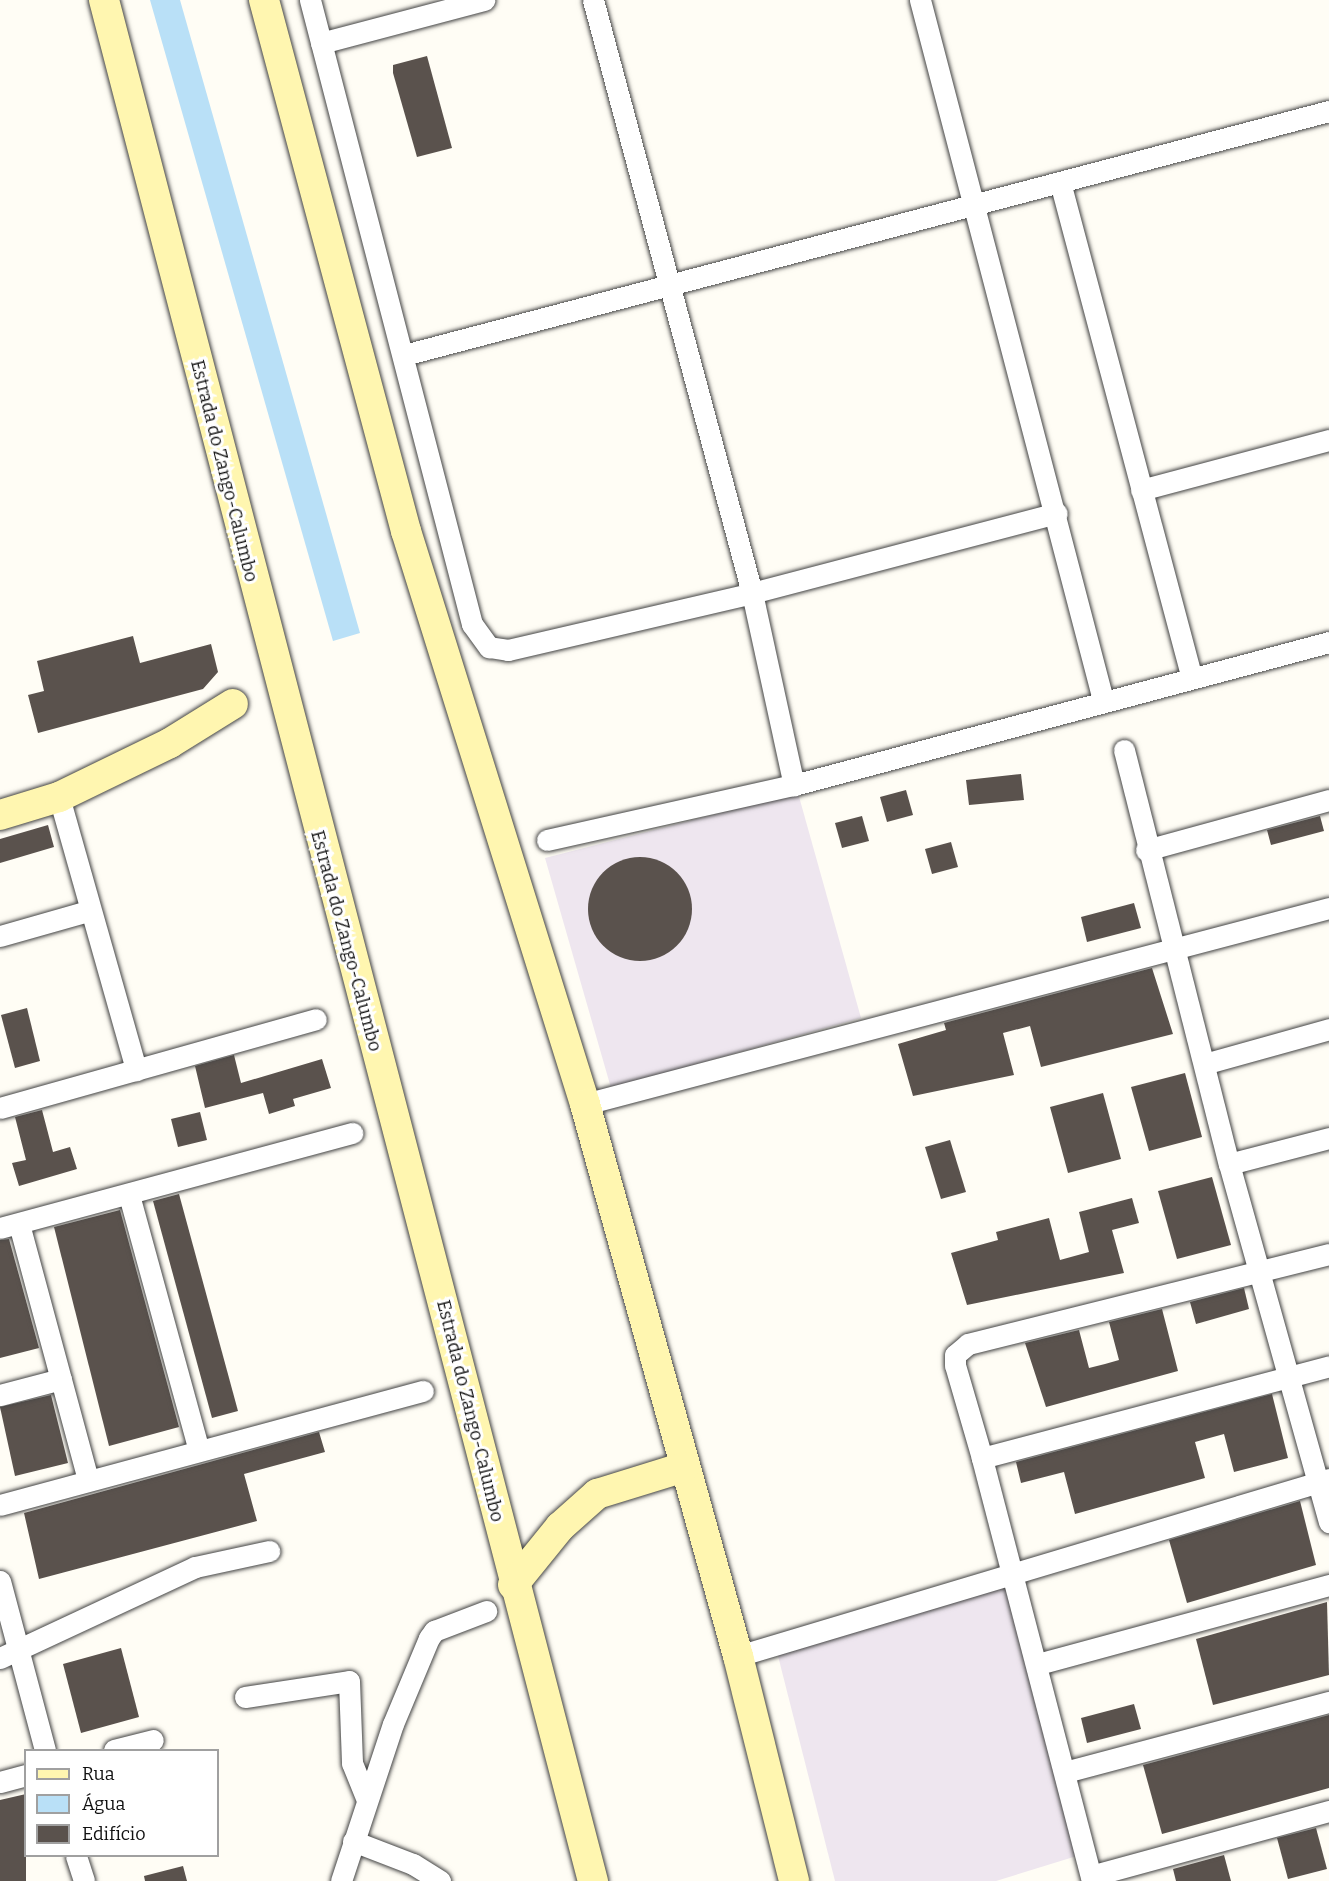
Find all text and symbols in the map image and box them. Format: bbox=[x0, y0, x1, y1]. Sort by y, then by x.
street label: Estrada do Zango-Calumbo bbox=[186, 358, 262, 584]
street label: Estrada do Zango-Calumbo bbox=[306, 828, 386, 1054]
street label: Estrada do Zango-Calumbo bbox=[432, 1298, 508, 1524]
legend bbox=[24, 1749, 219, 1857]
text: Rua bbox=[82, 1763, 115, 1785]
text: Água bbox=[82, 1793, 125, 1815]
text: Edifício bbox=[82, 1823, 146, 1845]

